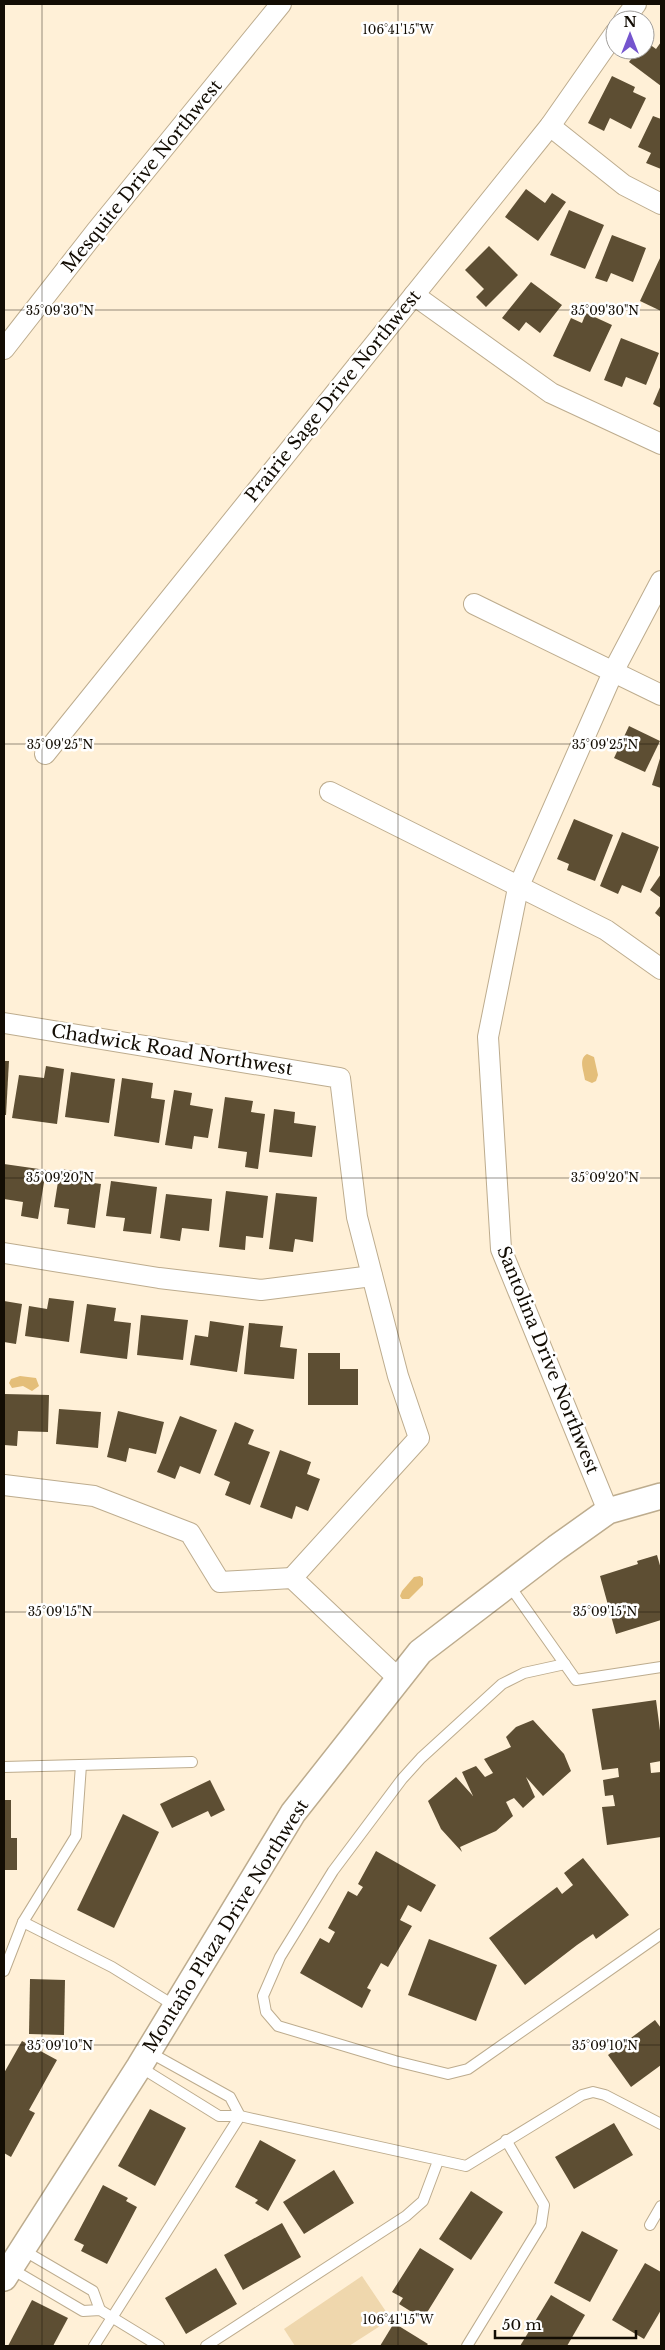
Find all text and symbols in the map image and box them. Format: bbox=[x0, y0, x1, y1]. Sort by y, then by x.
north arrow bbox=[605, 10, 655, 60]
text: N bbox=[623, 13, 637, 31]
text: 106°41'15"W bbox=[362, 22, 434, 37]
street label: Mesquite Drive Northwest bbox=[57, 75, 227, 277]
street label: Prairie Sage Drive Northwest bbox=[240, 285, 426, 507]
text: 35°09'30"N bbox=[26, 303, 94, 318]
text: 35°09'30"N bbox=[571, 303, 639, 318]
text: 35°09'25"N bbox=[27, 737, 94, 752]
text: 35°09'25"N bbox=[572, 737, 639, 752]
street label: Chadwick Road Northwest bbox=[50, 1020, 295, 1080]
text: 35°09'20"N bbox=[26, 1170, 94, 1185]
text: 35°09'20"N bbox=[571, 1170, 639, 1185]
street label: Santolina Drive Northwest bbox=[492, 1243, 604, 1477]
text: 35°09'15"N bbox=[28, 1604, 92, 1619]
text: 35°09'15"N bbox=[573, 1604, 637, 1619]
street label: Montaño Plaza Drive Northwest bbox=[139, 1795, 313, 2057]
text: 35°09'10"N bbox=[27, 2038, 93, 2053]
text: 35°09'10"N bbox=[572, 2038, 638, 2053]
scale bar bbox=[495, 2308, 636, 2340]
text: 106°41'15"W bbox=[362, 2312, 434, 2327]
text: 50 m bbox=[502, 2315, 542, 2334]

